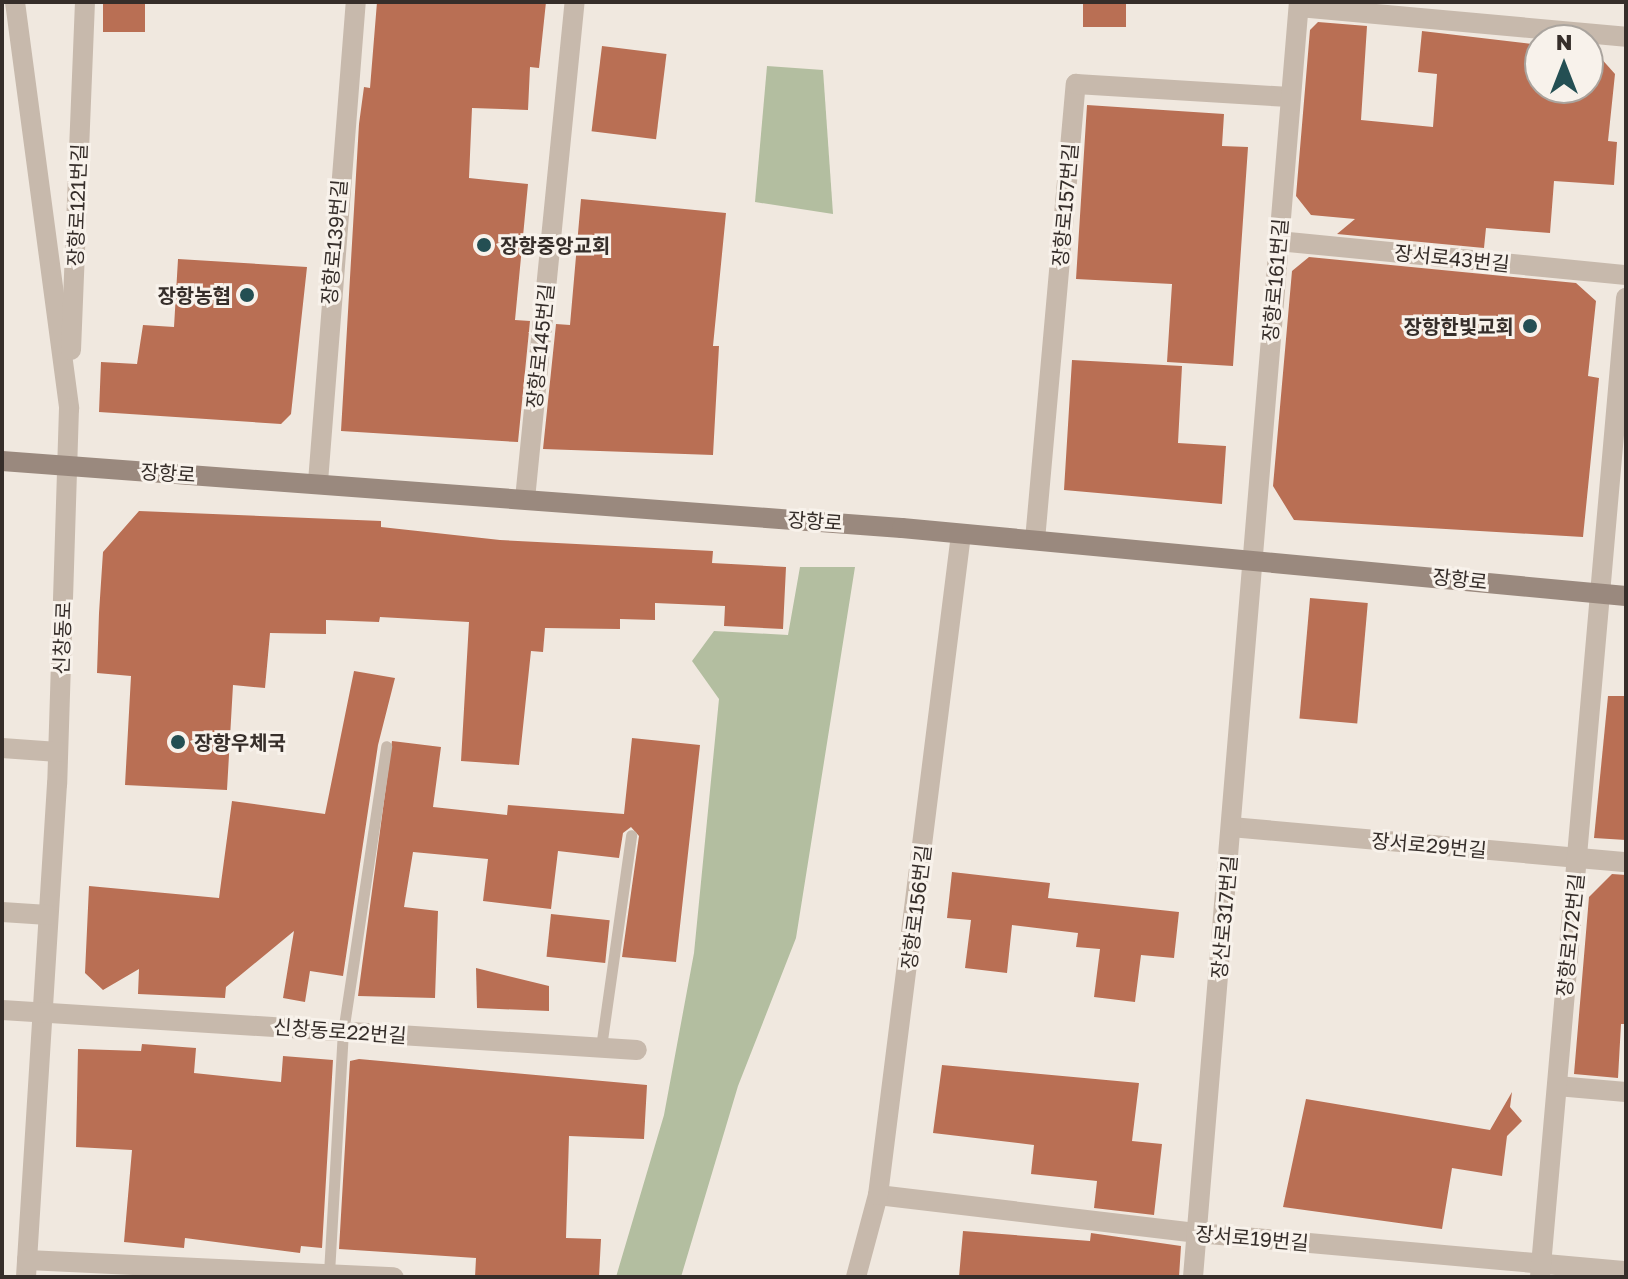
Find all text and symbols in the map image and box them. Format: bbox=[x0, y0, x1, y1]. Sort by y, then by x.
north arrow bbox=[1524, 24, 1604, 104]
text: N bbox=[1556, 28, 1572, 55]
street label: 장항로157번길 bbox=[1048, 142, 1082, 268]
street label: 장항로121번길 bbox=[63, 143, 91, 267]
street label: 장항로139번길 bbox=[317, 178, 351, 306]
street label: 장항로161번길 bbox=[1258, 217, 1292, 343]
place label: 장항중앙교회 bbox=[500, 233, 610, 257]
marker: 장항중앙교회 bbox=[475, 236, 493, 254]
street label: 장서로43번길 bbox=[1393, 240, 1511, 276]
street label: 장항로145번길 bbox=[522, 282, 558, 410]
place label: 장항농협 bbox=[157, 283, 231, 307]
marker: 장항농협 bbox=[238, 286, 256, 304]
place label: 장항한빛교회 bbox=[1404, 314, 1514, 338]
marker: 장항한빛교회 bbox=[1521, 317, 1539, 335]
street label: 장항로 bbox=[140, 459, 196, 487]
street label: 장항로 bbox=[787, 507, 843, 535]
street label: 장항로 bbox=[1431, 564, 1489, 594]
street label: 신창동로 bbox=[49, 601, 75, 675]
place label: 장항우체국 bbox=[194, 730, 286, 754]
marker: 장항우체국 bbox=[169, 733, 187, 751]
street label: 장서로29번길 bbox=[1370, 828, 1488, 862]
street label: 장항로156번길 bbox=[896, 843, 936, 971]
street label: 장산로317번길 bbox=[1207, 854, 1241, 980]
street label: 장항로172번길 bbox=[1552, 872, 1588, 998]
street label: 신창동로22번길 bbox=[273, 1014, 407, 1048]
street label: 장서로19번길 bbox=[1194, 1221, 1310, 1255]

